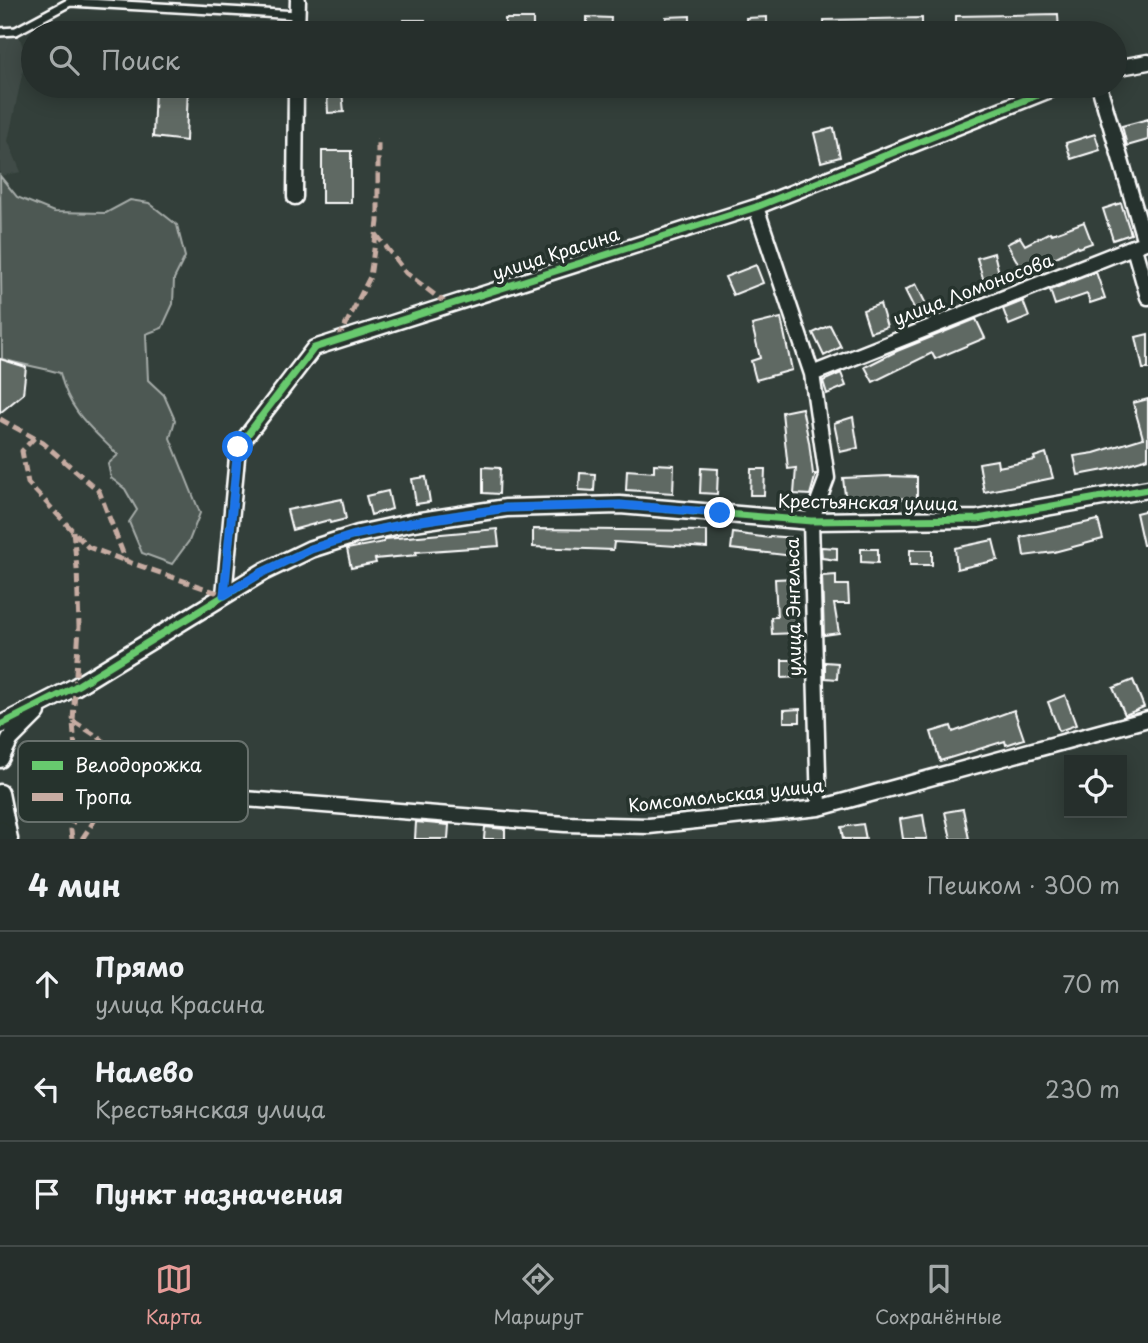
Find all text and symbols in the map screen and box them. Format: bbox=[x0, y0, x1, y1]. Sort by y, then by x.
search box bbox=[21, 21, 1127, 98]
text: Поиск bbox=[101, 40, 180, 79]
icon: search bbox=[45, 41, 83, 79]
street label: улица Красина bbox=[488, 219, 623, 286]
street label: улица Ломоносова bbox=[888, 245, 1057, 332]
route start bbox=[222, 431, 253, 462]
street label: Крестьянская улица bbox=[778, 486, 959, 517]
route end bbox=[704, 497, 735, 528]
street label: улица Энгельса bbox=[778, 537, 807, 677]
legend bbox=[18, 741, 248, 822]
text: Велодорожка bbox=[75, 750, 202, 778]
map controls bbox=[1064, 755, 1127, 818]
button: locate bbox=[1064, 755, 1127, 818]
street label: Комсомольская улица bbox=[627, 771, 825, 818]
text: Тропа bbox=[75, 782, 132, 810]
text: 4 мин bbox=[28, 862, 121, 907]
text: Пешком · 300 m bbox=[927, 867, 1120, 902]
text: Прямо bbox=[95, 947, 184, 986]
icon: ahead bbox=[28, 965, 66, 1003]
text: 70 m bbox=[1062, 966, 1120, 1001]
text: улица Красина bbox=[95, 986, 264, 1021]
text: Налево bbox=[95, 1052, 193, 1091]
icon: left bbox=[28, 1070, 66, 1108]
text: 230 m bbox=[1045, 1071, 1120, 1106]
text: Крестьянская улица bbox=[95, 1091, 325, 1126]
text: Пункт назначения bbox=[95, 1174, 343, 1213]
icon: arrive bbox=[28, 1175, 66, 1213]
tab: Карта bbox=[146, 1260, 202, 1330]
tab: Маршрут bbox=[493, 1260, 583, 1330]
tab: Сохранённые bbox=[875, 1260, 1002, 1330]

